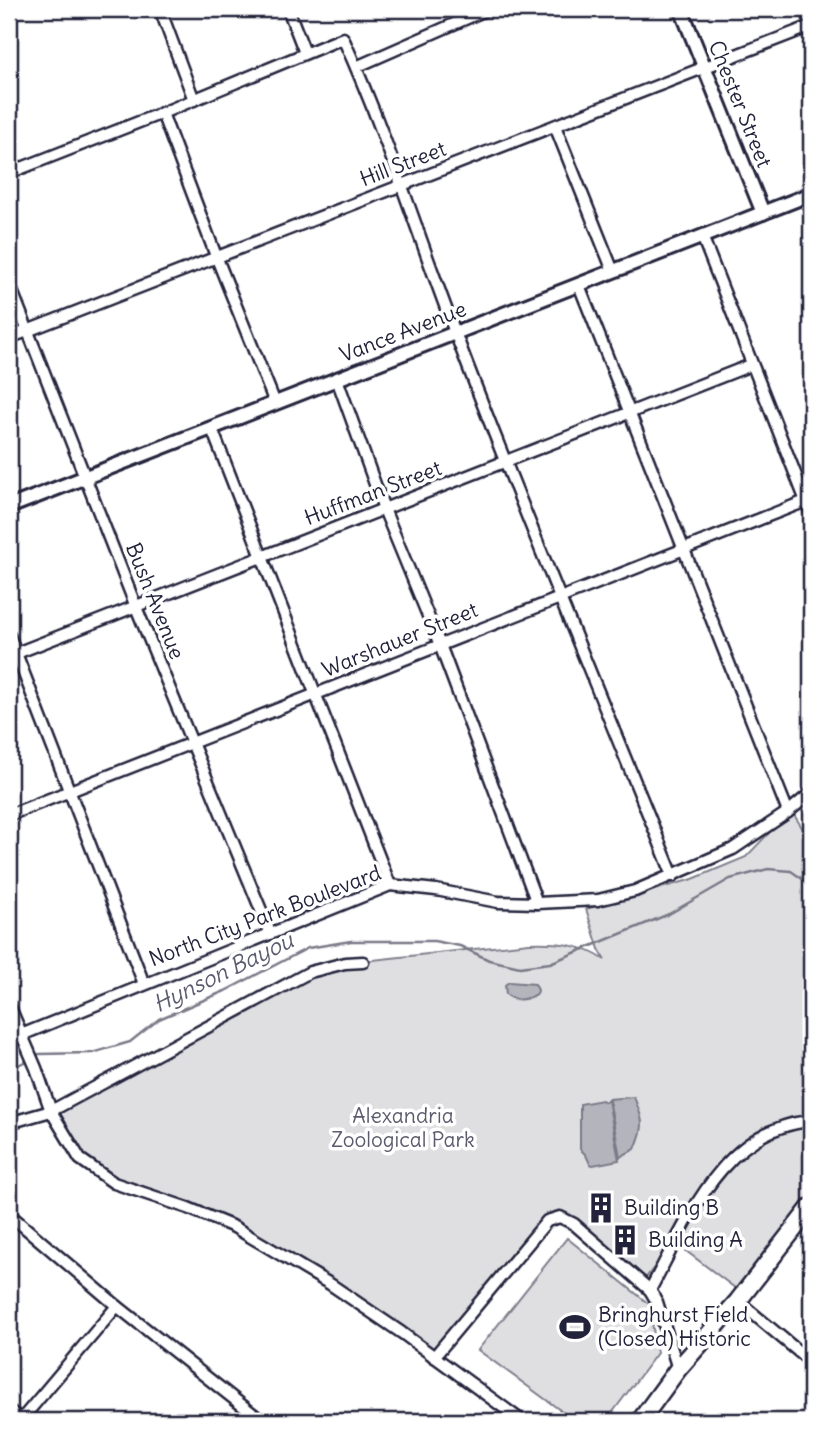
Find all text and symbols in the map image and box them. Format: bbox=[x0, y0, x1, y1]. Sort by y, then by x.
street label: Chester Street bbox=[703, 36, 778, 171]
street label: Hill Street bbox=[356, 135, 450, 192]
street label: Vance Avenue bbox=[336, 295, 470, 368]
street label: Huffman Street bbox=[300, 454, 445, 531]
street label: Bush Avenue bbox=[120, 539, 191, 663]
street label: Warshauer Street bbox=[318, 596, 482, 683]
street label: North City Park Boulevard bbox=[145, 859, 385, 972]
water label: Hynson Bayou bbox=[148, 924, 299, 1018]
park label: Alexandria Zoological Park bbox=[331, 1102, 475, 1153]
building icon: Building B bbox=[584, 1191, 618, 1225]
place label: Building B bbox=[624, 1194, 719, 1221]
building icon: Building A bbox=[608, 1223, 642, 1257]
place label: Building A bbox=[648, 1226, 743, 1253]
place label: Bringhurst Field (Closed) Historic bbox=[598, 1301, 751, 1352]
sports icon: Bringhurst Field (Closed) Historic bbox=[558, 1310, 592, 1344]

